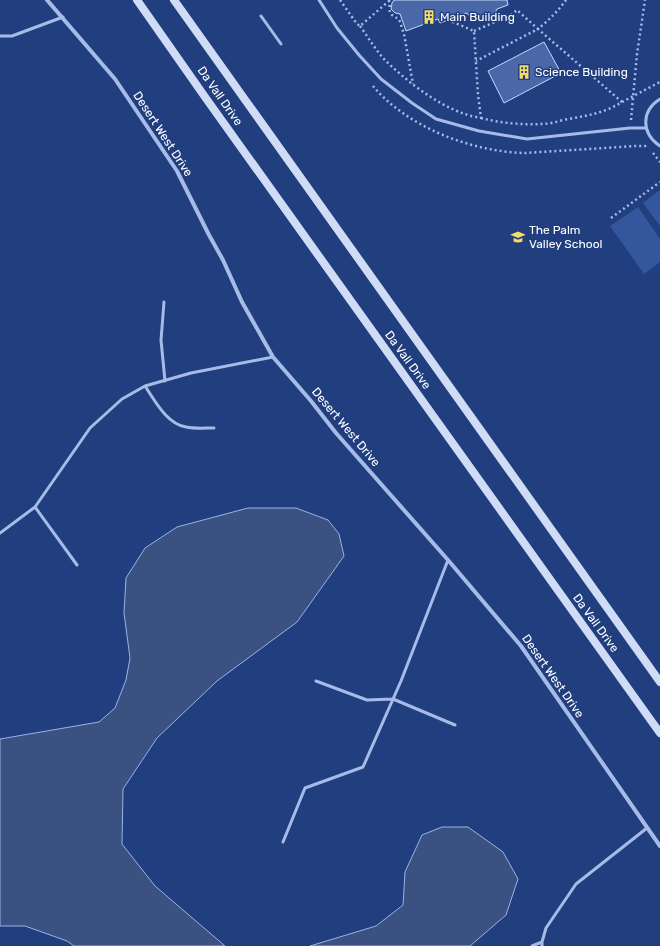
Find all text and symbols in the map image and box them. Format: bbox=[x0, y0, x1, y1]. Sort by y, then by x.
building icon: Main Building bbox=[421, 9, 437, 25]
place label: Main Building bbox=[440, 10, 515, 24]
street label: Da Vall Drive bbox=[194, 64, 246, 128]
building icon: Science Building bbox=[516, 64, 532, 80]
place label: Science Building bbox=[535, 65, 628, 79]
street label: Desert West Drive bbox=[130, 89, 196, 179]
place label: The Palm Valley School bbox=[529, 223, 603, 251]
school or university icon: The Palm Valley School bbox=[510, 229, 526, 245]
street label: Da Vall Drive bbox=[382, 328, 434, 392]
street label: Desert West Drive bbox=[309, 385, 383, 469]
street label: Da Vall Drive bbox=[570, 591, 622, 655]
street label: Desert West Drive bbox=[519, 632, 587, 721]

